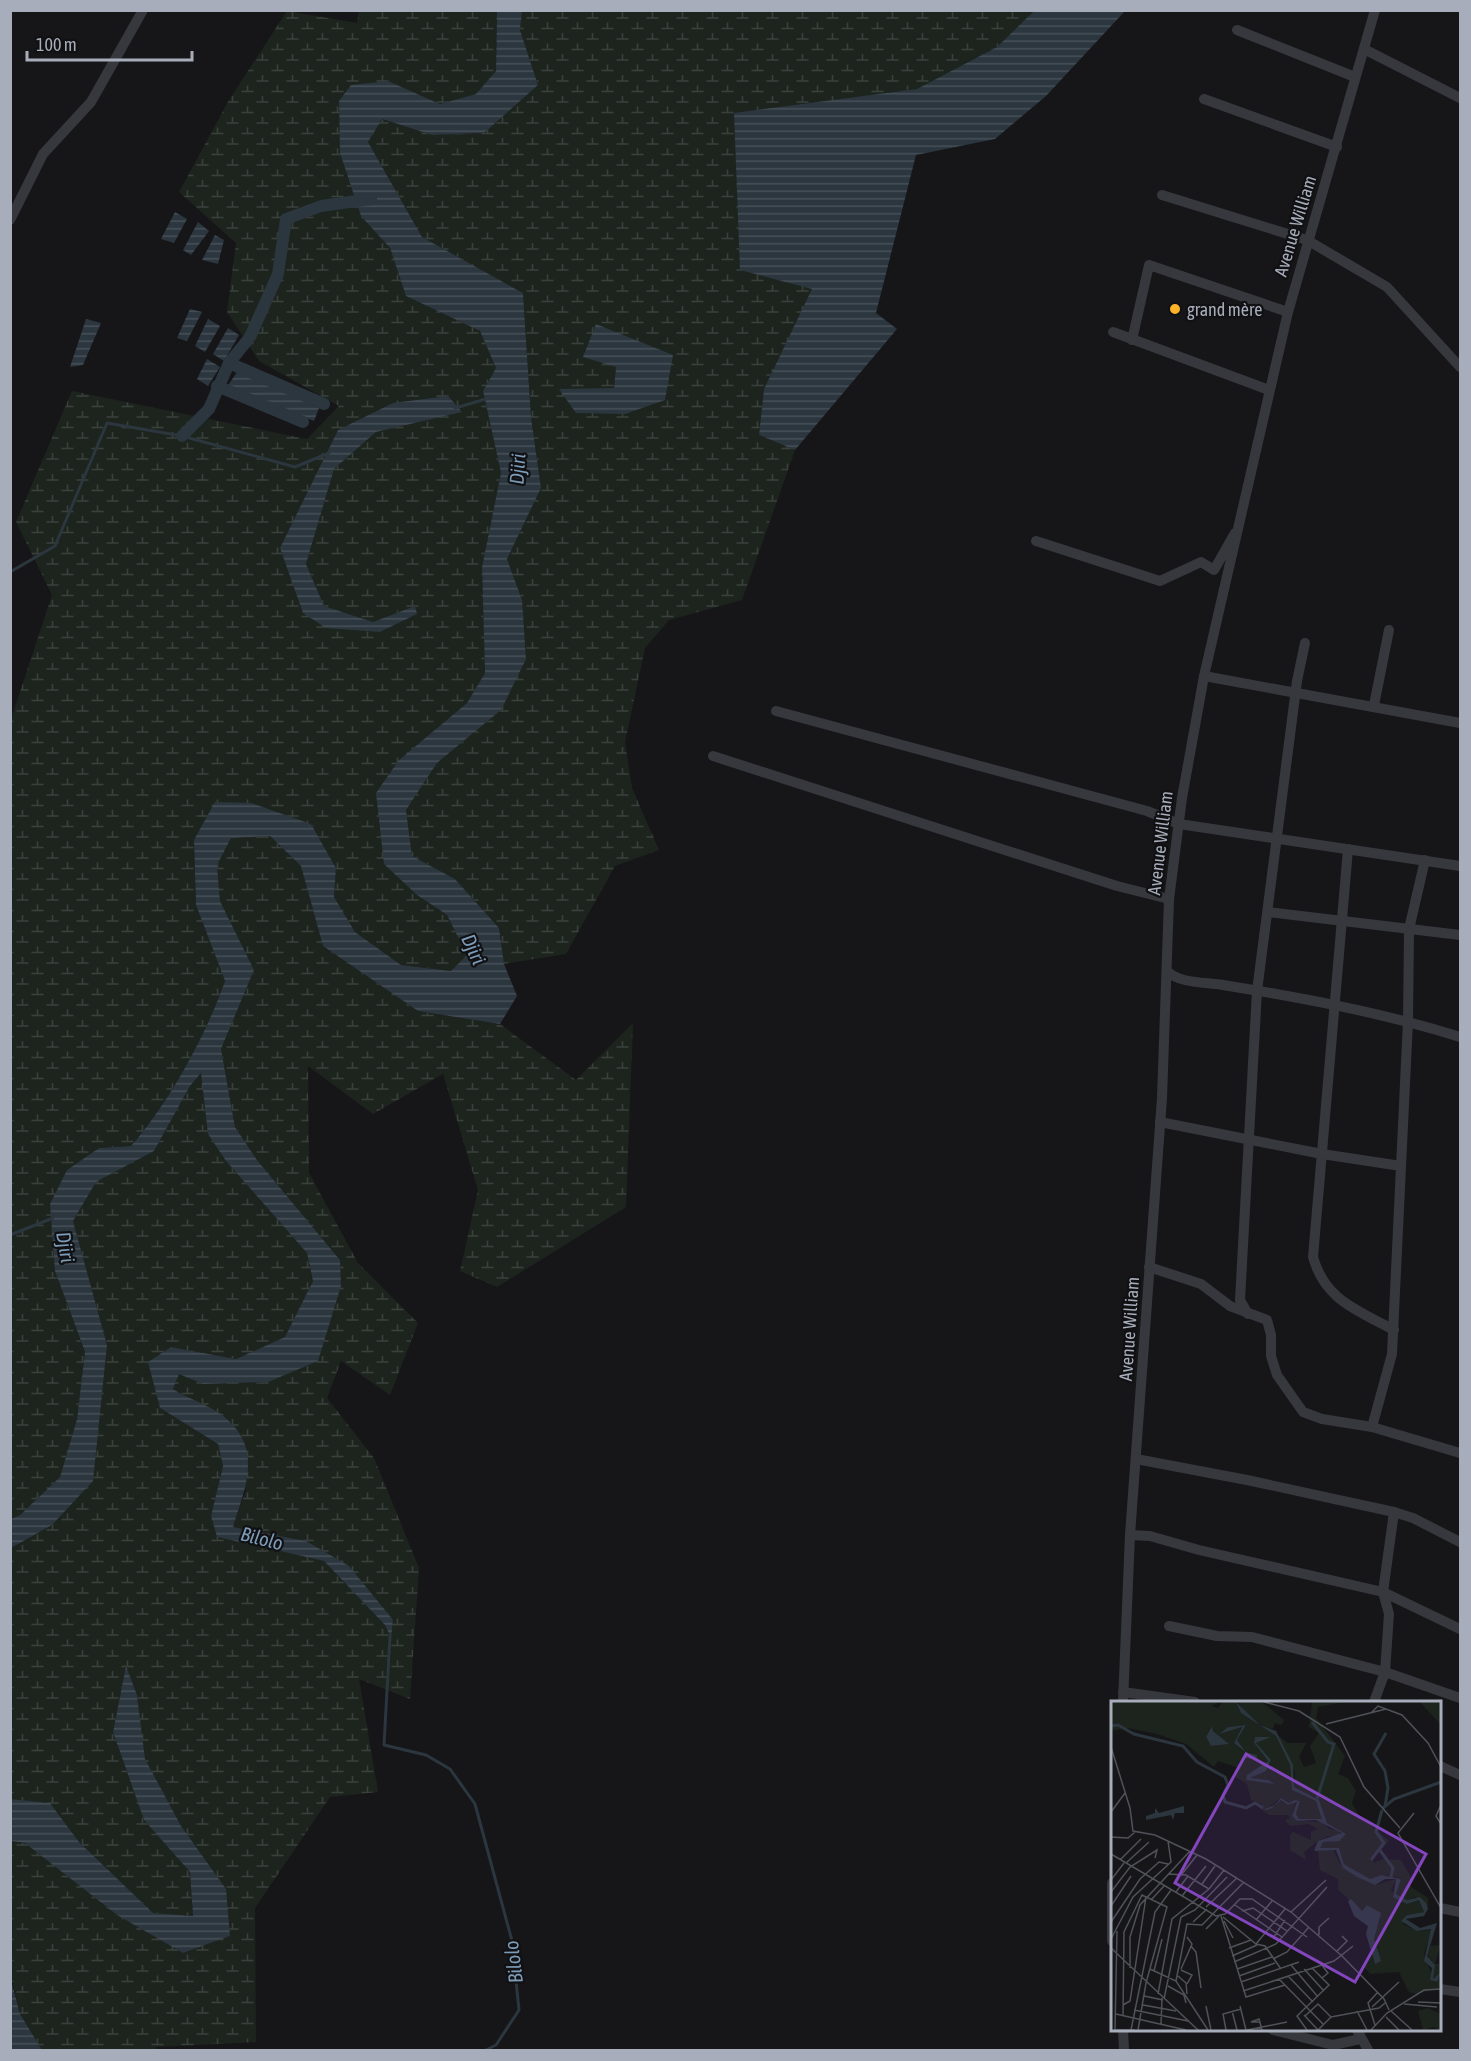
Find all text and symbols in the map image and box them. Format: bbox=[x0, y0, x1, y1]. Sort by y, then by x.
scale bar bbox=[27, 24, 192, 62]
text: 100 m bbox=[36, 34, 77, 55]
street label: Avenue William bbox=[1270, 173, 1320, 279]
place label: grand mère bbox=[1187, 299, 1262, 320]
marker: grand mère bbox=[1168, 302, 1182, 316]
water label: Djiri bbox=[504, 452, 530, 485]
street label: Avenue William bbox=[1143, 790, 1177, 896]
water label: Djiri bbox=[457, 930, 491, 968]
water label: Djiri bbox=[52, 1230, 80, 1265]
street label: Avenue William bbox=[1115, 1276, 1143, 1382]
water label: Bilolo bbox=[238, 1522, 286, 1554]
inset map bbox=[1111, 1701, 1441, 2031]
water label: Bilolo bbox=[499, 1939, 527, 1985]

